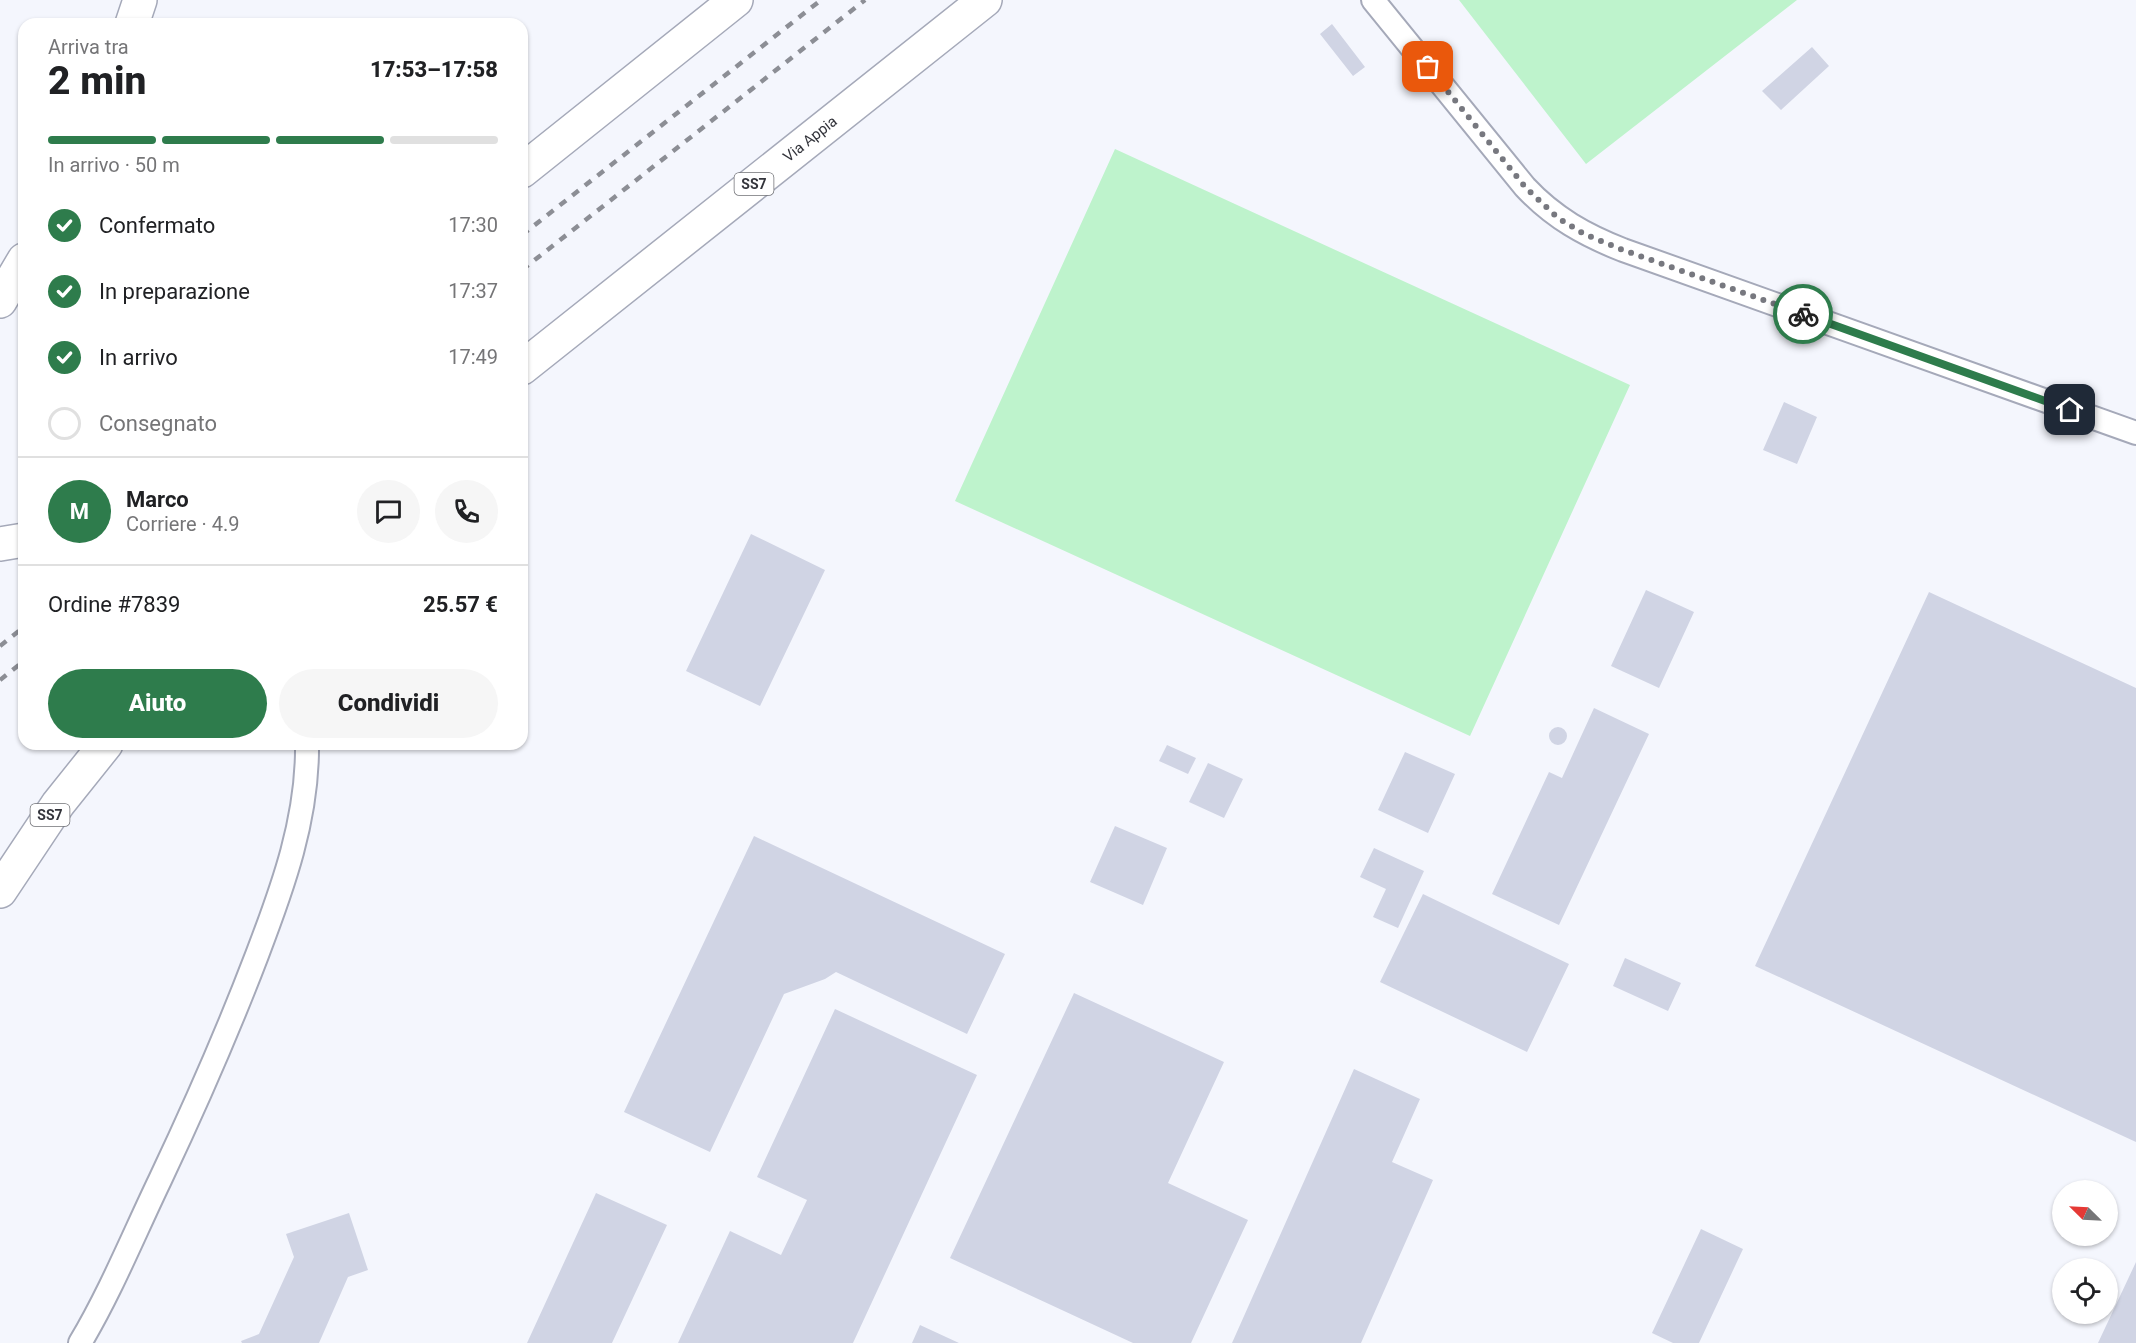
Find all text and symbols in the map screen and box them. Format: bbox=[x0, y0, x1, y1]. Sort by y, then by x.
text: Arriva tra bbox=[48, 35, 129, 59]
pin bbox=[1402, 41, 1453, 92]
icon: bag bbox=[1411, 50, 1444, 83]
text: 17:53–17:58 bbox=[370, 57, 498, 82]
text: 2 min bbox=[48, 58, 146, 104]
street label: Via Appia bbox=[780, 112, 841, 166]
text: In arrivo · 50 m bbox=[48, 153, 180, 177]
road number: SS7 bbox=[734, 173, 774, 195]
icon: check bbox=[48, 209, 81, 242]
text: Confermato bbox=[99, 213, 215, 238]
text: 17:30 bbox=[448, 213, 498, 237]
icon: check bbox=[48, 275, 81, 308]
text: In preparazione bbox=[99, 279, 250, 304]
text: 17:37 bbox=[448, 279, 498, 303]
courier bbox=[1773, 284, 1833, 344]
icon: bike bbox=[1787, 298, 1820, 331]
icon: check bbox=[48, 341, 81, 374]
text: In arrivo bbox=[99, 345, 178, 370]
text: 17:49 bbox=[448, 345, 498, 369]
pin bbox=[2044, 384, 2095, 435]
icon: home bbox=[2053, 393, 2086, 426]
text: Consegnato bbox=[99, 411, 217, 436]
button: chat bbox=[357, 480, 420, 543]
button: phone bbox=[435, 480, 498, 543]
text: Marco bbox=[126, 487, 189, 512]
text: M bbox=[70, 499, 89, 524]
text: Corriere · 4.9 bbox=[126, 512, 240, 536]
text: Ordine #7839 bbox=[48, 592, 180, 617]
text: 25.57 € bbox=[423, 592, 498, 617]
button: Aiuto bbox=[48, 669, 267, 738]
button: Condividi bbox=[279, 669, 498, 738]
road number: SS7 bbox=[31, 804, 70, 826]
north arrow bbox=[2052, 1180, 2118, 1246]
map controls bbox=[2052, 1180, 2118, 1324]
button: locate bbox=[2052, 1258, 2118, 1324]

